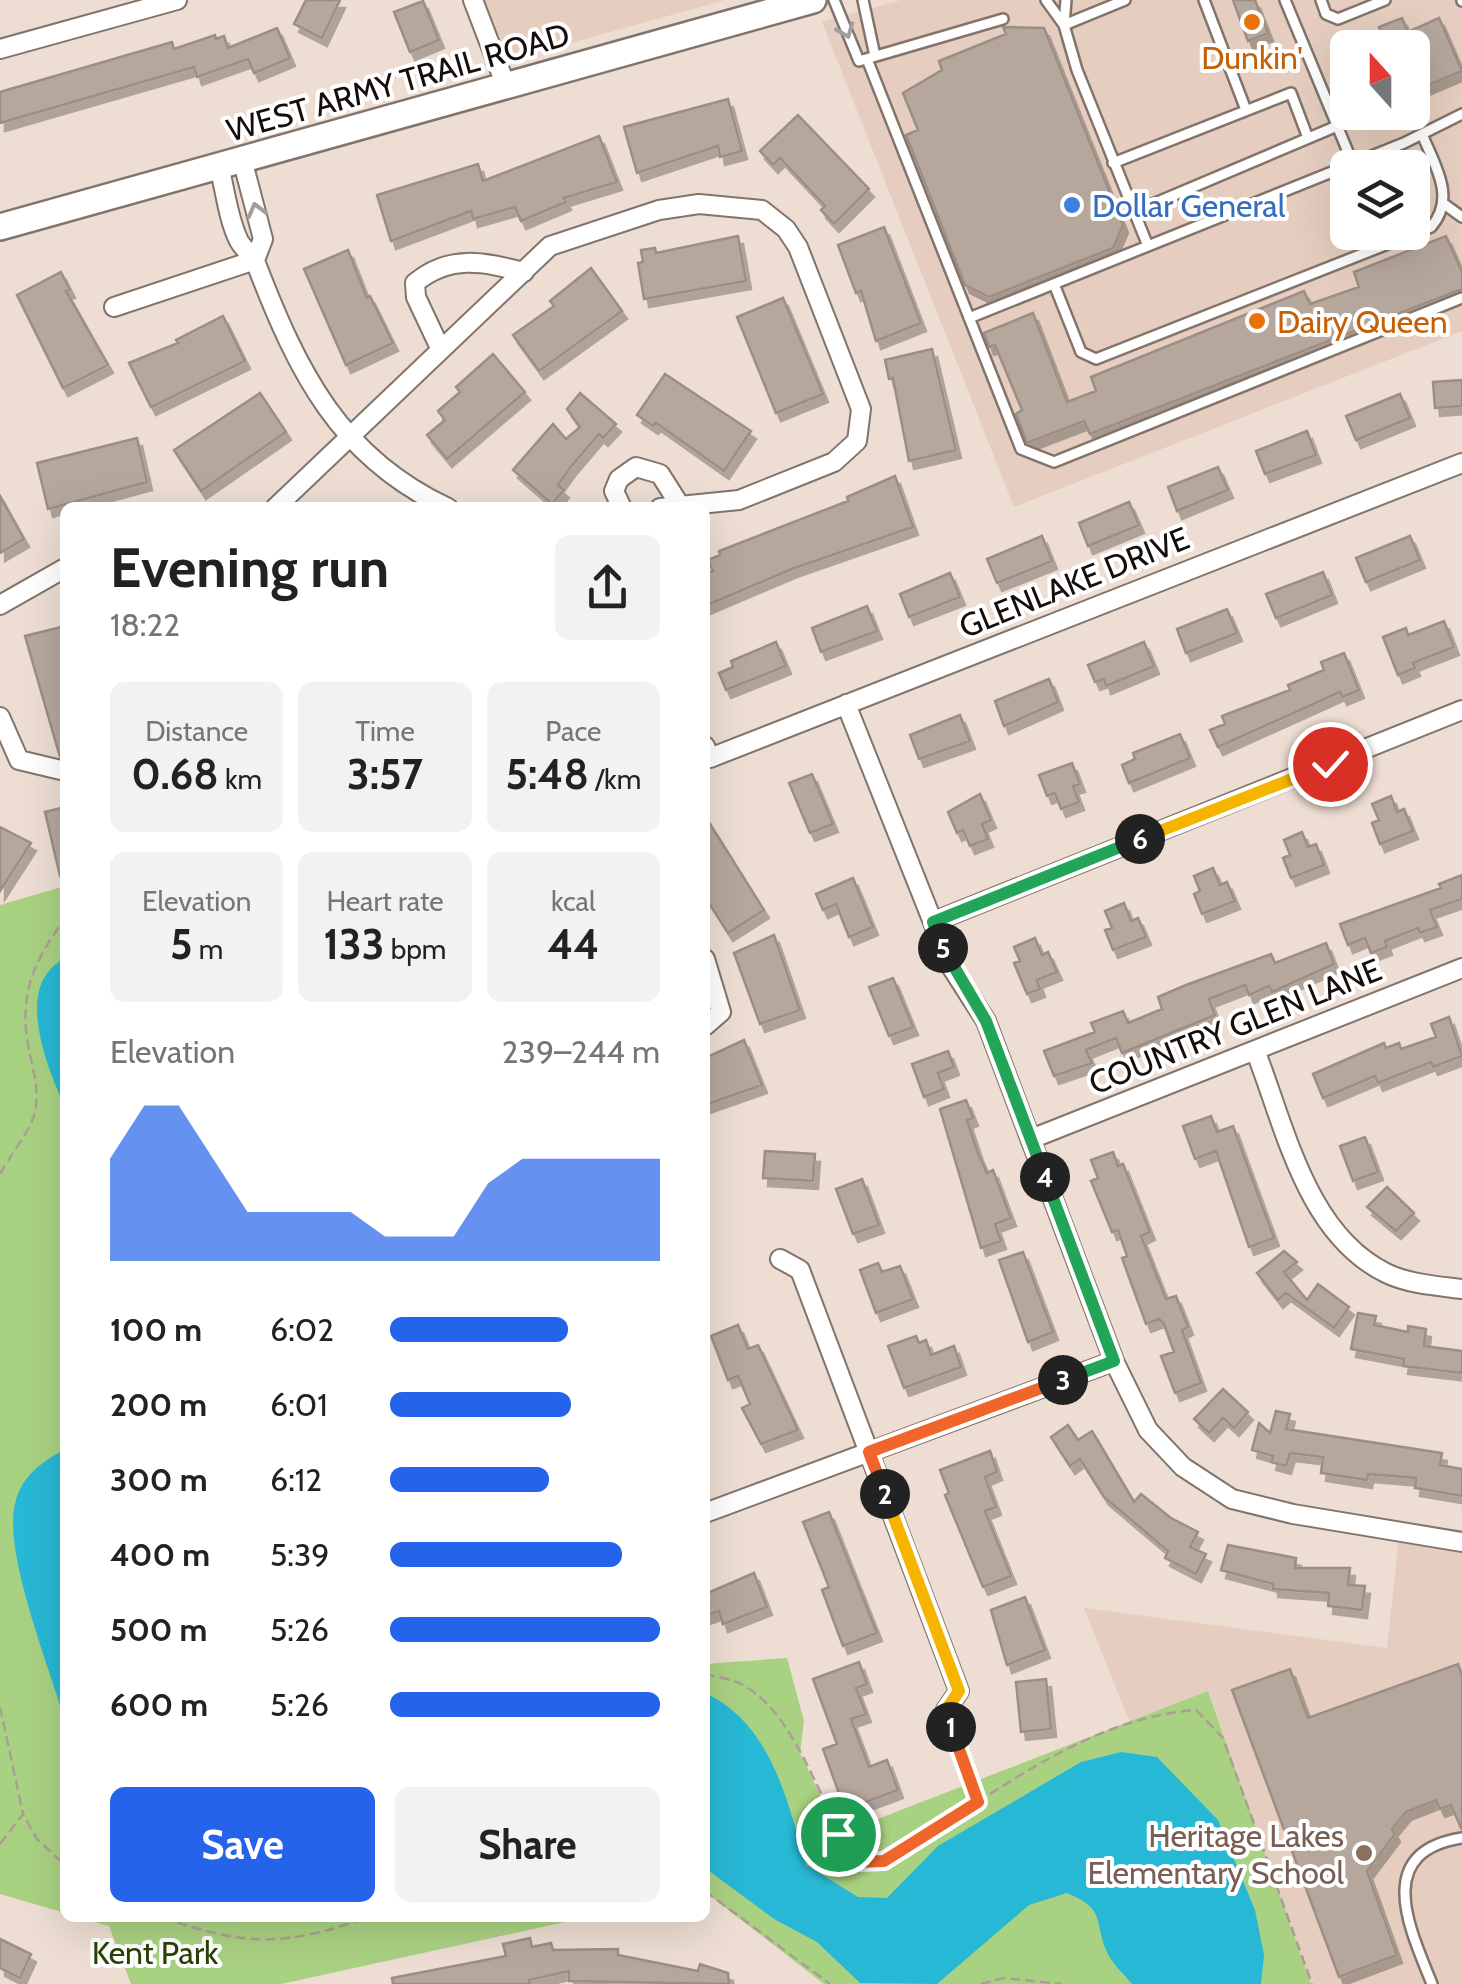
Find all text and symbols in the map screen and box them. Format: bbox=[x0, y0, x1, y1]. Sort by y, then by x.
marker: Dunkin' bbox=[1241, 11, 1263, 33]
street label: WEST ARMY TRAIL ROAD bbox=[222, 14, 574, 150]
one-way arrow bbox=[834, 21, 854, 39]
north arrow bbox=[1330, 30, 1430, 130]
map controls bbox=[1330, 30, 1430, 250]
place label: Dunkin' bbox=[1201, 38, 1303, 77]
button: layers bbox=[1330, 150, 1430, 250]
place label: Dollar General bbox=[1092, 186, 1286, 225]
marker: Dollar General bbox=[1061, 194, 1083, 216]
one-way arrow bbox=[246, 202, 267, 219]
place label: Dairy Queen bbox=[1277, 302, 1448, 341]
marker: Dairy Queen bbox=[1246, 310, 1268, 332]
street label: GLENLAKE DRIVE bbox=[953, 518, 1195, 646]
text: Evening run bbox=[110, 534, 389, 601]
button: share bbox=[555, 535, 660, 640]
text: 18:22 bbox=[110, 605, 180, 644]
text: Distance bbox=[145, 714, 248, 748]
text: Time bbox=[355, 714, 415, 748]
text: Pace bbox=[545, 714, 601, 748]
pin bbox=[1288, 722, 1373, 807]
icon: check bbox=[1303, 737, 1358, 792]
text: 0.68 bbox=[131, 748, 219, 800]
text: 3:57 bbox=[347, 748, 423, 800]
text: 5:48 bbox=[505, 748, 589, 800]
text: km bbox=[219, 762, 262, 796]
text: /km bbox=[589, 762, 641, 796]
pin: 6 bbox=[1115, 814, 1165, 864]
text: 6 bbox=[1132, 822, 1148, 856]
text: Elevation bbox=[142, 884, 251, 918]
text: Heart rate bbox=[326, 884, 444, 918]
text: kcal bbox=[551, 884, 596, 918]
text: 5 bbox=[170, 918, 193, 970]
text: 133 bbox=[324, 918, 384, 970]
text: 44 bbox=[547, 918, 599, 970]
pin: 5 bbox=[918, 923, 968, 973]
text: 5 bbox=[935, 931, 951, 965]
text: m bbox=[193, 932, 223, 966]
text: bpm bbox=[384, 932, 446, 966]
street label: COUNTRY GLEN LANE bbox=[1083, 949, 1387, 1103]
text: Elevation bbox=[110, 1032, 235, 1071]
text: 239–244 m bbox=[502, 1032, 660, 1071]
pin: 4 bbox=[1020, 1152, 1070, 1202]
text: 4 bbox=[1036, 1160, 1054, 1194]
text: 100 m bbox=[110, 1310, 202, 1349]
text: 6:02 bbox=[270, 1310, 334, 1349]
pin: 3 bbox=[1038, 1355, 1088, 1405]
text: 3 bbox=[1055, 1363, 1071, 1397]
text: 200 m bbox=[110, 1385, 207, 1424]
text: 6:01 bbox=[270, 1385, 328, 1424]
text: 300 m bbox=[110, 1460, 207, 1499]
text: 6:12 bbox=[270, 1460, 322, 1499]
pin: 2 bbox=[860, 1469, 910, 1519]
text: 2 bbox=[878, 1477, 892, 1511]
text: 400 m bbox=[110, 1535, 210, 1574]
text: 5:39 bbox=[270, 1535, 329, 1574]
text: 500 m bbox=[110, 1610, 207, 1649]
text: 5:26 bbox=[270, 1610, 329, 1649]
text: 600 m bbox=[110, 1685, 208, 1724]
text: 5:26 bbox=[270, 1685, 329, 1724]
pin: 1 bbox=[926, 1702, 976, 1752]
text: 1 bbox=[946, 1710, 956, 1744]
button: Save bbox=[110, 1787, 375, 1902]
button: Share bbox=[395, 1787, 660, 1902]
pin bbox=[796, 1792, 881, 1877]
icon: arrive bbox=[811, 1807, 866, 1862]
place label: Heritage Lakes Elementary School bbox=[1087, 1816, 1344, 1892]
marker: Heritage Lakes Elementary School bbox=[1353, 1842, 1375, 1864]
park label: Kent Park bbox=[92, 1933, 219, 1972]

